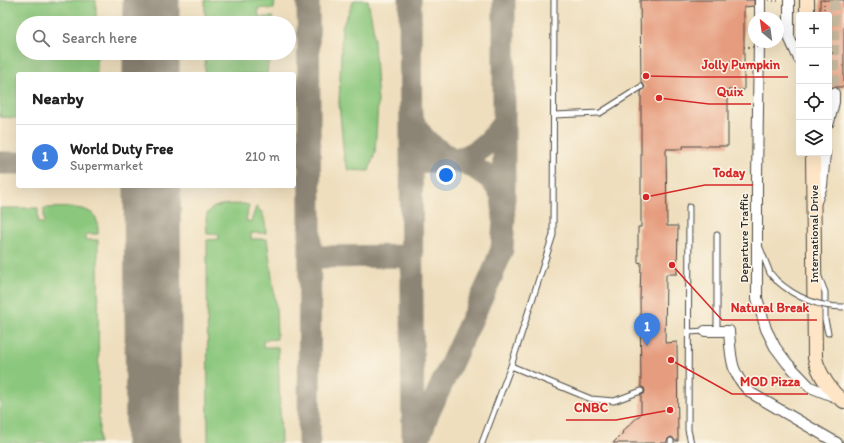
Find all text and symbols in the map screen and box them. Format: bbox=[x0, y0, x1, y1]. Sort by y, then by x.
north arrow bbox=[748, 12, 784, 48]
map controls bbox=[796, 12, 832, 156]
button: + bbox=[796, 12, 832, 48]
search box bbox=[16, 16, 296, 60]
icon: search bbox=[30, 27, 52, 49]
text: Search here bbox=[62, 29, 137, 47]
button: − bbox=[796, 48, 832, 84]
callout: Jolly Pumpkin bbox=[694, 52, 788, 77]
text: Jolly Pumpkin bbox=[701, 57, 781, 73]
callout: Quix bbox=[709, 79, 751, 104]
text: Quix bbox=[717, 84, 744, 99]
button: locate bbox=[796, 84, 832, 120]
text: Nearby bbox=[32, 88, 84, 108]
button: layers bbox=[796, 120, 832, 156]
text: World Duty Free bbox=[70, 140, 173, 158]
text: 1 bbox=[42, 149, 48, 164]
text: 210 m bbox=[245, 149, 280, 164]
text: Supermarket bbox=[70, 158, 143, 173]
callout: Today bbox=[705, 160, 753, 185]
your location bbox=[436, 165, 456, 185]
text: Today bbox=[712, 165, 746, 181]
street label: International Drive bbox=[807, 185, 821, 283]
street label: Departure Traffic bbox=[737, 193, 751, 283]
callout: Natural Break bbox=[722, 295, 817, 320]
text: Natural Break bbox=[731, 300, 810, 315]
pin: 1 bbox=[634, 313, 660, 346]
callout: MOD Pizza bbox=[732, 369, 808, 394]
text: MOD Pizza bbox=[740, 374, 801, 389]
callout: CNBC bbox=[566, 395, 616, 420]
text: CNBC bbox=[574, 400, 609, 415]

